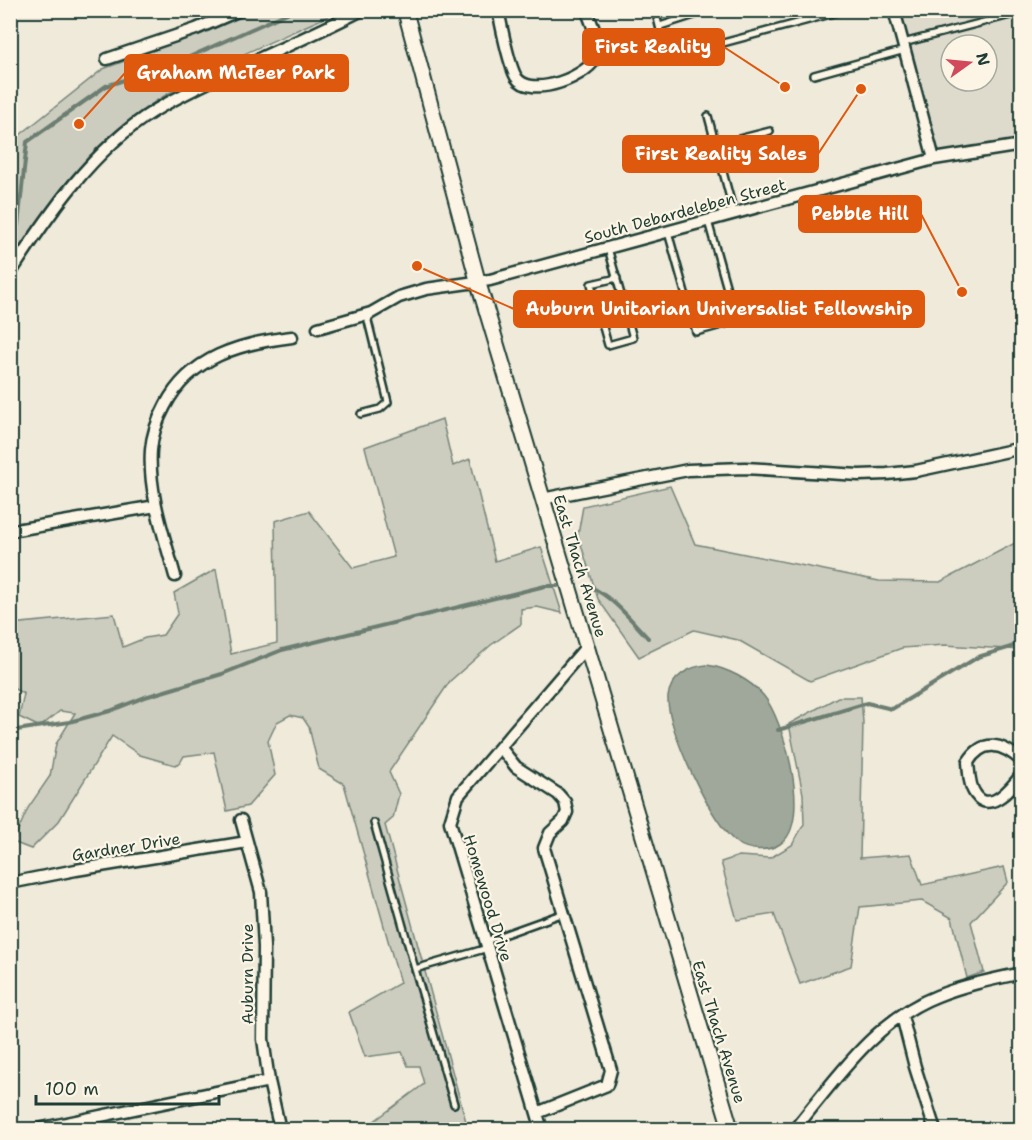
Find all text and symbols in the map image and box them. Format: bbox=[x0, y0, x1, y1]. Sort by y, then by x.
callout: First Reality bbox=[583, 29, 724, 65]
north arrow bbox=[939, 33, 999, 93]
text: First Reality bbox=[595, 35, 711, 59]
text: N bbox=[971, 50, 995, 68]
callout: Graham McTeer Park bbox=[125, 55, 348, 91]
text: Graham McTeer Park bbox=[137, 61, 335, 85]
callout: First Reality Sales bbox=[623, 136, 818, 172]
text: First Reality Sales bbox=[635, 142, 807, 166]
street label: South Debardeleben Street bbox=[582, 174, 788, 248]
callout: Pebble Hill bbox=[799, 196, 921, 232]
text: Pebble Hill bbox=[811, 202, 909, 226]
callout: Auburn Unitarian Universalist Fellowship bbox=[514, 291, 924, 327]
text: Auburn Unitarian Universalist Fellowship bbox=[526, 297, 913, 321]
street label: East Thach Avenue bbox=[548, 492, 612, 640]
street label: Gardner Drive bbox=[70, 828, 182, 866]
street label: Homewood Drive bbox=[459, 832, 517, 964]
street label: Auburn Drive bbox=[237, 924, 258, 1024]
street label: East Thach Avenue bbox=[687, 958, 751, 1106]
scale bar bbox=[36, 1068, 219, 1106]
text: 100 m bbox=[45, 1077, 99, 1101]

